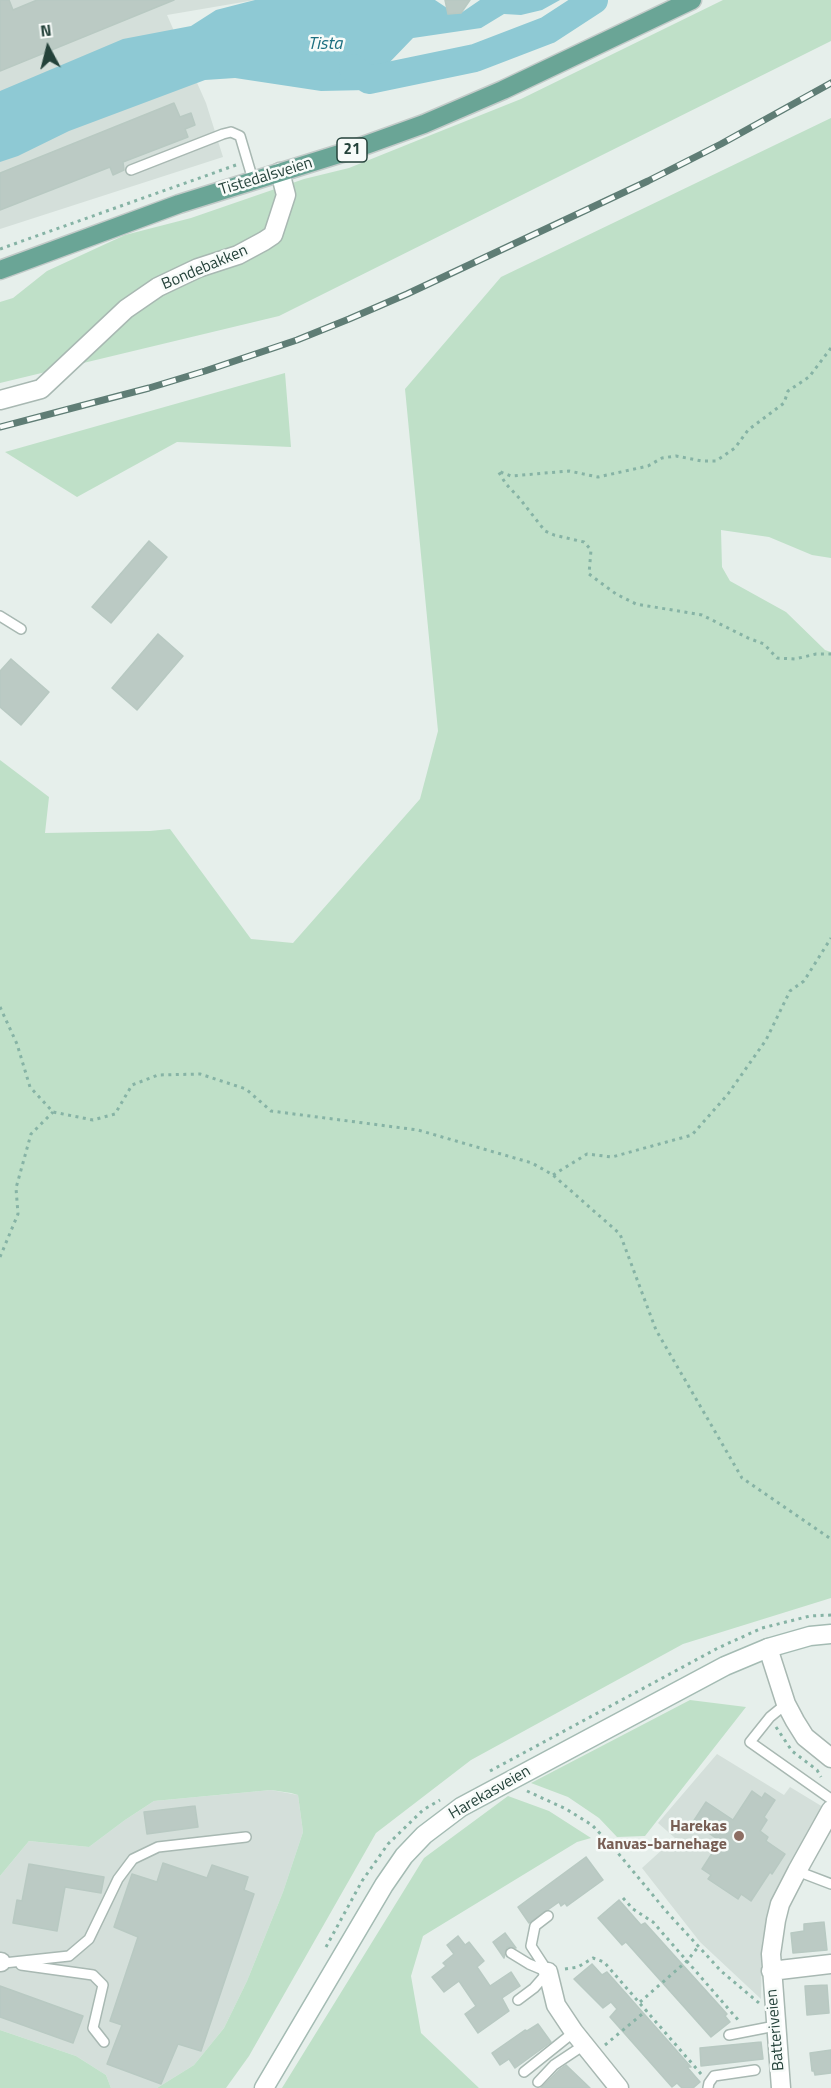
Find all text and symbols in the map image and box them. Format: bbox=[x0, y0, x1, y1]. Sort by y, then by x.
north arrow bbox=[18, 18, 78, 78]
text: N bbox=[39, 18, 53, 43]
water label: Tista bbox=[308, 34, 342, 56]
road number: 21 bbox=[337, 138, 367, 162]
street label: Tistedalsveien bbox=[217, 154, 315, 200]
street label: Bondebakken bbox=[159, 241, 251, 295]
street label: Harekasveien bbox=[446, 1762, 534, 1824]
place label: Harekas Kanvas-barnehage bbox=[597, 1817, 727, 1855]
marker: Harekas Kanvas-barnehage bbox=[732, 1829, 746, 1843]
street label: Batteriveien bbox=[763, 1988, 789, 2072]

